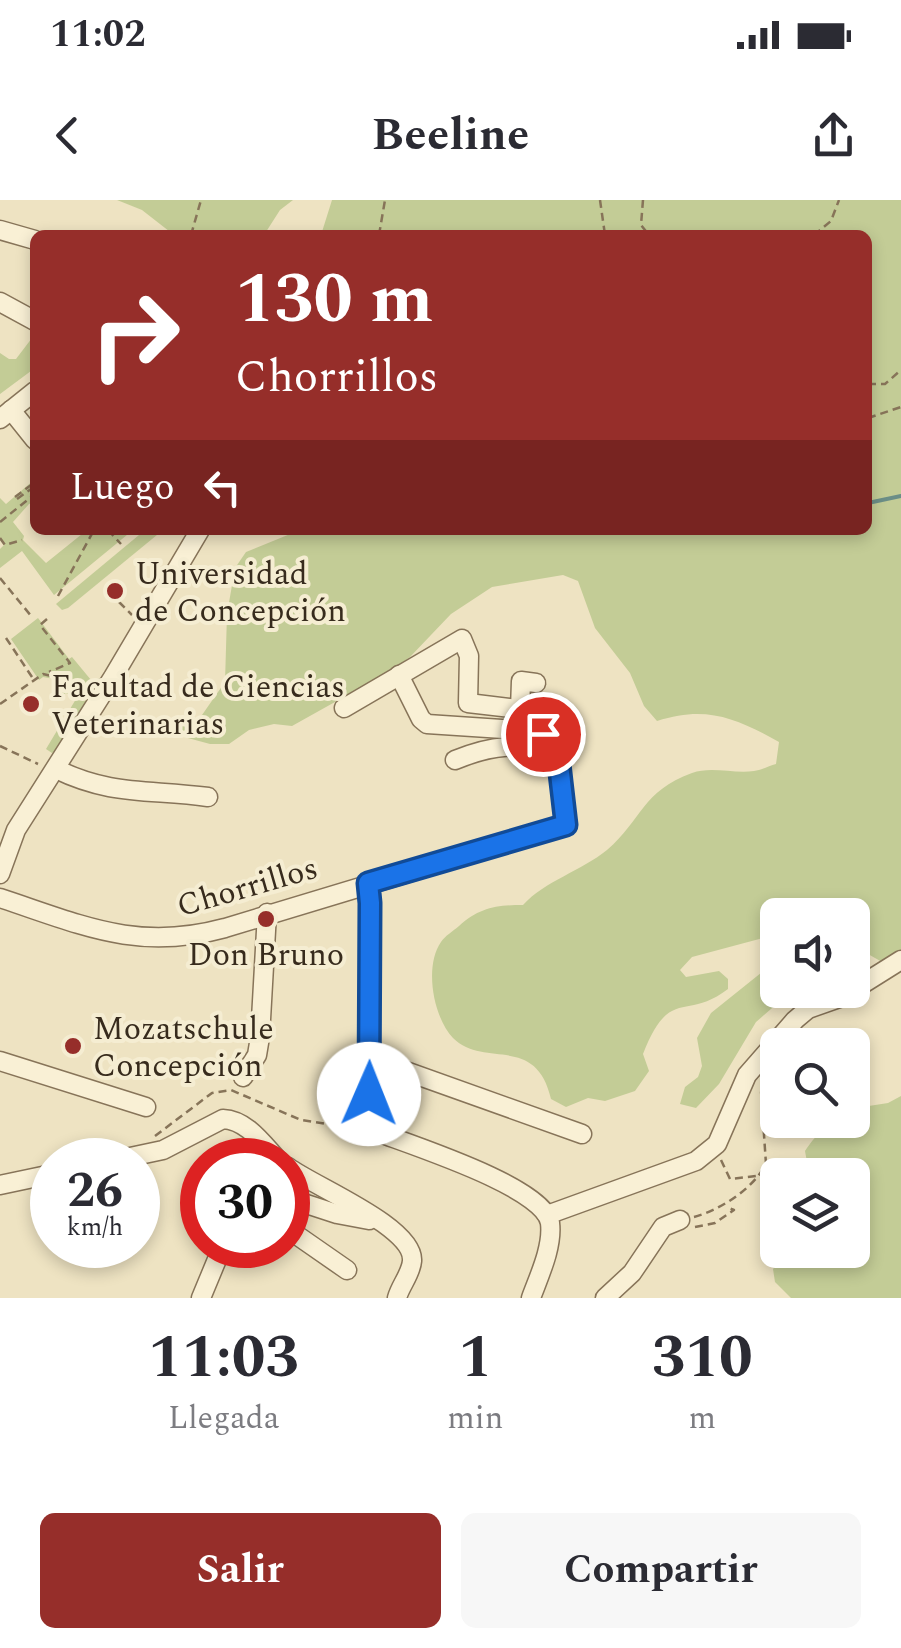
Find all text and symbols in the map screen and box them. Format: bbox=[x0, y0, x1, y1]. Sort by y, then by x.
text: 11:02 bbox=[50, 6, 145, 64]
text: Beeline bbox=[372, 101, 529, 170]
icon: back bbox=[40, 108, 95, 163]
icon: share bbox=[806, 108, 861, 163]
text: 130 m bbox=[235, 247, 433, 353]
icon: right bbox=[70, 270, 200, 400]
text: Chorrillos bbox=[235, 343, 438, 412]
text: Luego bbox=[70, 459, 175, 517]
icon: left bbox=[195, 460, 250, 515]
place label: Universidad de Concepción bbox=[135, 550, 346, 636]
marker: Universidad de Concepción bbox=[104, 580, 126, 602]
place label: Facultad de Ciencias Veterinarias bbox=[51, 663, 345, 749]
pin bbox=[501, 692, 586, 777]
marker: Facultad de Ciencias Veterinarias bbox=[20, 693, 42, 715]
icon: arrive bbox=[516, 707, 571, 762]
street label: Chorrillos bbox=[171, 844, 324, 931]
map controls bbox=[760, 898, 870, 1268]
button: sound bbox=[760, 898, 870, 1008]
marker: Don Bruno bbox=[255, 908, 277, 930]
place label: Don Bruno bbox=[188, 931, 344, 980]
place label: Mozatschule Concepción bbox=[93, 1005, 274, 1091]
button: search bbox=[760, 1028, 870, 1138]
marker: Mozatschule Concepción bbox=[62, 1035, 84, 1057]
position arrow bbox=[317, 1042, 421, 1146]
speed limit sign: 30 bbox=[180, 1138, 310, 1268]
text: 26 bbox=[67, 1153, 123, 1229]
button: layers bbox=[760, 1158, 870, 1268]
text: km/h bbox=[67, 1209, 123, 1247]
text: 11:03 bbox=[148, 1312, 299, 1404]
text: 1 bbox=[459, 1312, 492, 1404]
text: 310 bbox=[652, 1312, 753, 1404]
text: Llegada bbox=[168, 1394, 279, 1443]
text: min bbox=[447, 1394, 503, 1443]
text: m bbox=[688, 1394, 716, 1443]
button: Salir bbox=[40, 1513, 441, 1628]
button: Compartir bbox=[461, 1513, 861, 1628]

